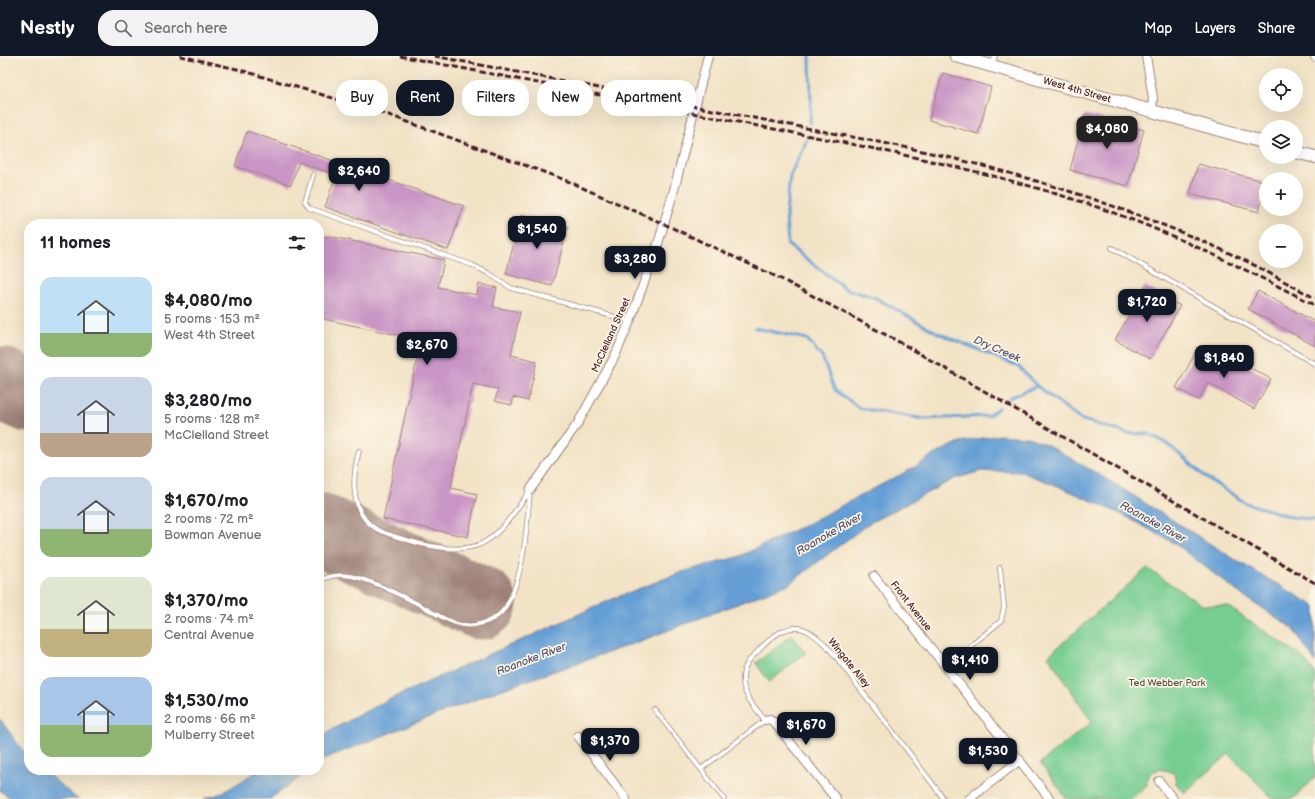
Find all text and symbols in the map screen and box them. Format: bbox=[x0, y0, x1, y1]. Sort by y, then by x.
search box bbox=[98, 10, 378, 46]
text: Nestly bbox=[20, 17, 74, 40]
icon: search bbox=[112, 17, 134, 39]
text: Search here bbox=[144, 19, 227, 38]
text: Map bbox=[1144, 20, 1172, 37]
text: Layers bbox=[1194, 20, 1236, 37]
text: Share bbox=[1258, 20, 1295, 37]
map controls bbox=[1259, 68, 1303, 268]
button: locate bbox=[1259, 68, 1303, 112]
street label: West 4th Street bbox=[1042, 75, 1112, 105]
chip: Buy bbox=[336, 80, 388, 116]
chip: Rent bbox=[396, 80, 454, 116]
chip: Filters bbox=[462, 80, 529, 116]
chip: New bbox=[537, 80, 593, 116]
chip: Apartment bbox=[601, 80, 696, 116]
pin: $4,080 bbox=[1074, 116, 1140, 150]
button: layers bbox=[1259, 120, 1303, 164]
text: $4,080 bbox=[1085, 121, 1129, 137]
pin: $2,640 bbox=[326, 158, 392, 192]
text: $2,640 bbox=[338, 163, 380, 179]
button: + bbox=[1259, 172, 1303, 216]
pin: $1,540 bbox=[504, 216, 570, 250]
text: $1,540 bbox=[517, 221, 557, 237]
button: − bbox=[1259, 224, 1303, 268]
icon: filters bbox=[286, 232, 308, 254]
text: 11 homes bbox=[40, 233, 111, 253]
pin: $3,280 bbox=[602, 246, 668, 280]
text: $3,280 bbox=[614, 251, 656, 267]
pin: $1,720 bbox=[1114, 289, 1180, 323]
text: $4,080/mo bbox=[164, 291, 253, 311]
icon: home bbox=[72, 293, 120, 341]
text: $1,720 bbox=[1127, 294, 1167, 310]
street label: McClelland Street bbox=[589, 296, 633, 374]
text: 5 rooms · 153 m² bbox=[164, 311, 260, 327]
text: West 4th Street bbox=[164, 327, 255, 343]
pin: $2,670 bbox=[394, 332, 460, 366]
water label: Dry Creek bbox=[972, 333, 1023, 365]
text: $2,670 bbox=[406, 337, 448, 353]
pin: $1,840 bbox=[1191, 345, 1257, 379]
text: $1,840 bbox=[1204, 350, 1244, 366]
text: $3,280/mo bbox=[164, 391, 252, 411]
icon: home bbox=[72, 393, 120, 441]
text: 5 rooms · 128 m² bbox=[164, 411, 260, 427]
text: McClelland Street bbox=[164, 427, 269, 443]
text: $1,670/mo bbox=[164, 491, 249, 511]
icon: home bbox=[72, 493, 120, 541]
water label: Roanoke River bbox=[1118, 499, 1189, 546]
water label: Roanoke River bbox=[794, 510, 865, 558]
text: 2 rooms · 72 m² bbox=[164, 511, 254, 527]
text: Bowman Avenue bbox=[164, 527, 262, 543]
street label: Front Avenue bbox=[888, 579, 934, 633]
text: $1,370/mo bbox=[164, 591, 248, 611]
icon: home bbox=[72, 593, 120, 641]
text: 2 rooms · 74 m² bbox=[164, 611, 254, 627]
text: Central Avenue bbox=[164, 627, 254, 643]
street label: Wingate Alley bbox=[825, 636, 873, 691]
water label: Roanoke River bbox=[495, 639, 568, 678]
pin: $1,410 bbox=[937, 647, 1003, 681]
text: $1,410 bbox=[951, 652, 989, 668]
park label: Ted Webber Park bbox=[1129, 677, 1206, 689]
text: $1,530/mo bbox=[164, 691, 249, 711]
icon: home bbox=[72, 693, 120, 741]
text: 2 rooms · 66 m² bbox=[164, 711, 256, 727]
pin: $1,670 bbox=[773, 712, 839, 746]
text: $1,670 bbox=[786, 717, 826, 733]
text: Mulberry Street bbox=[164, 727, 254, 743]
pin: $1,370 bbox=[577, 728, 643, 762]
text: $1,370 bbox=[590, 733, 630, 749]
pin: $1,530 bbox=[955, 738, 1021, 772]
text: $1,530 bbox=[968, 743, 1008, 759]

